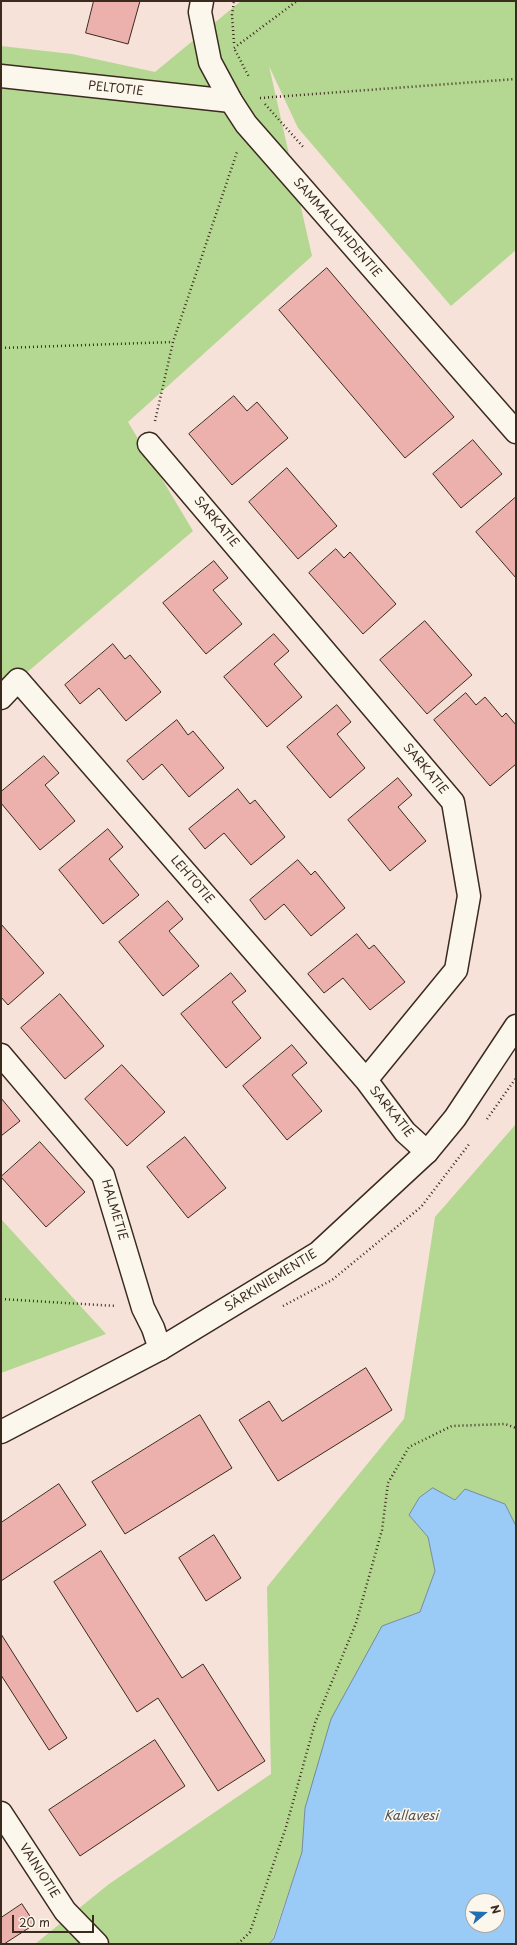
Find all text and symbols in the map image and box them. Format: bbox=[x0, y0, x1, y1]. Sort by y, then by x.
street label: PELTOTIE bbox=[87, 79, 145, 99]
street label: SAMMALLAHDENTIE bbox=[290, 175, 384, 281]
street label: SARKATIE bbox=[191, 494, 241, 550]
street label: SARKATIE bbox=[400, 741, 450, 797]
street label: LEHTOTIE bbox=[167, 853, 217, 907]
street label: SARKATIE bbox=[366, 1083, 416, 1141]
street label: HALMETIE bbox=[98, 1178, 130, 1242]
street label: SÄRKINIEMENTIE bbox=[222, 1247, 320, 1315]
water label: Kallavesi bbox=[384, 1808, 438, 1824]
street label: VAINIOTIE bbox=[16, 1841, 62, 1901]
north arrow bbox=[465, 1893, 505, 1933]
text: N bbox=[486, 1902, 505, 1916]
scale bar bbox=[14, 1907, 96, 1933]
text: 20 m bbox=[19, 1913, 50, 1931]

